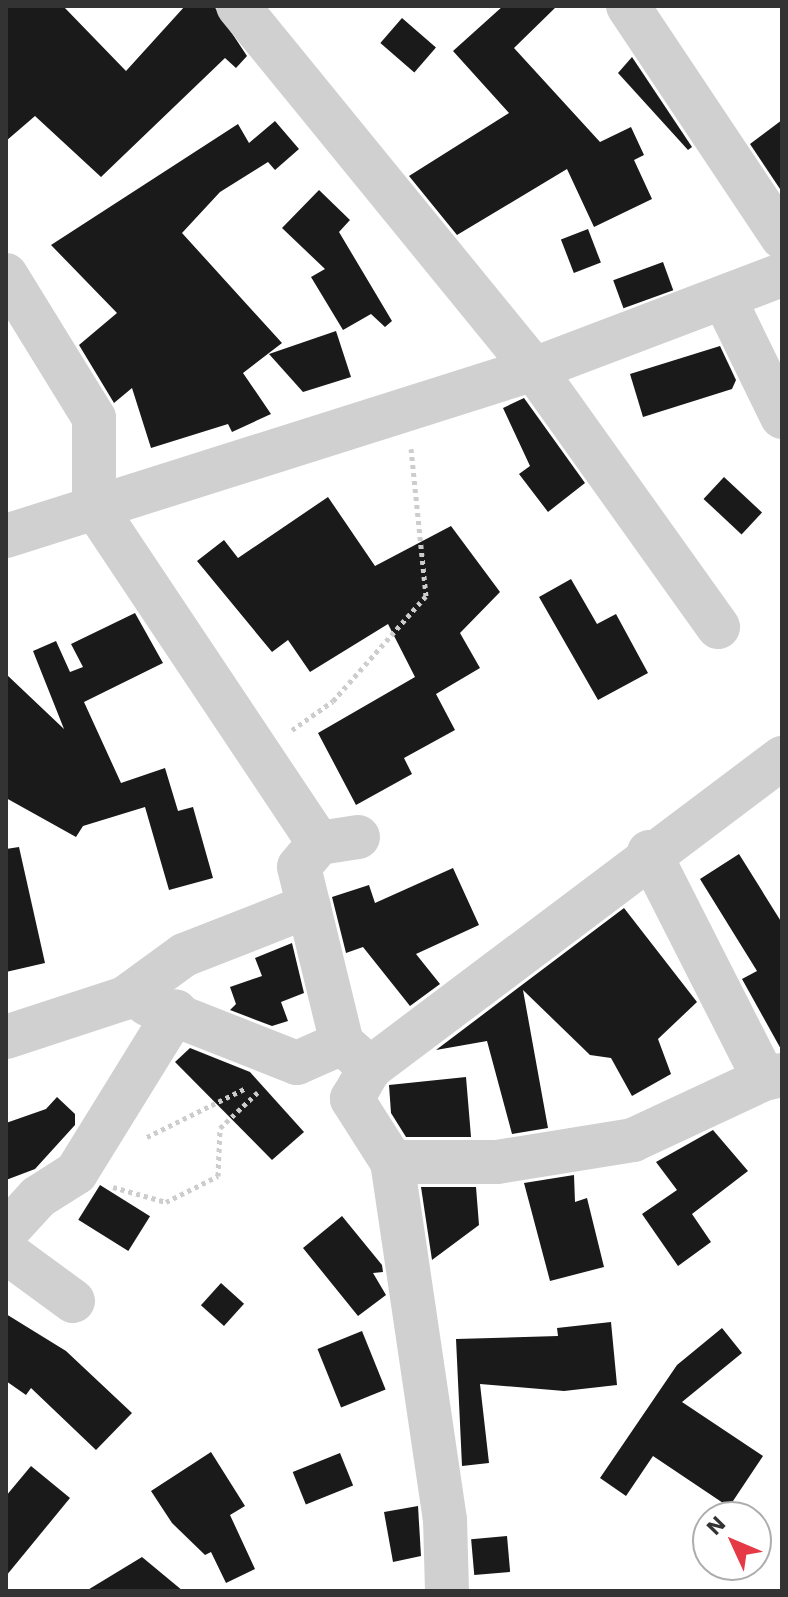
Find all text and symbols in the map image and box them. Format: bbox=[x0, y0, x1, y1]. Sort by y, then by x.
north arrow bbox=[692, 1501, 772, 1581]
text: N bbox=[701, 1511, 730, 1540]

